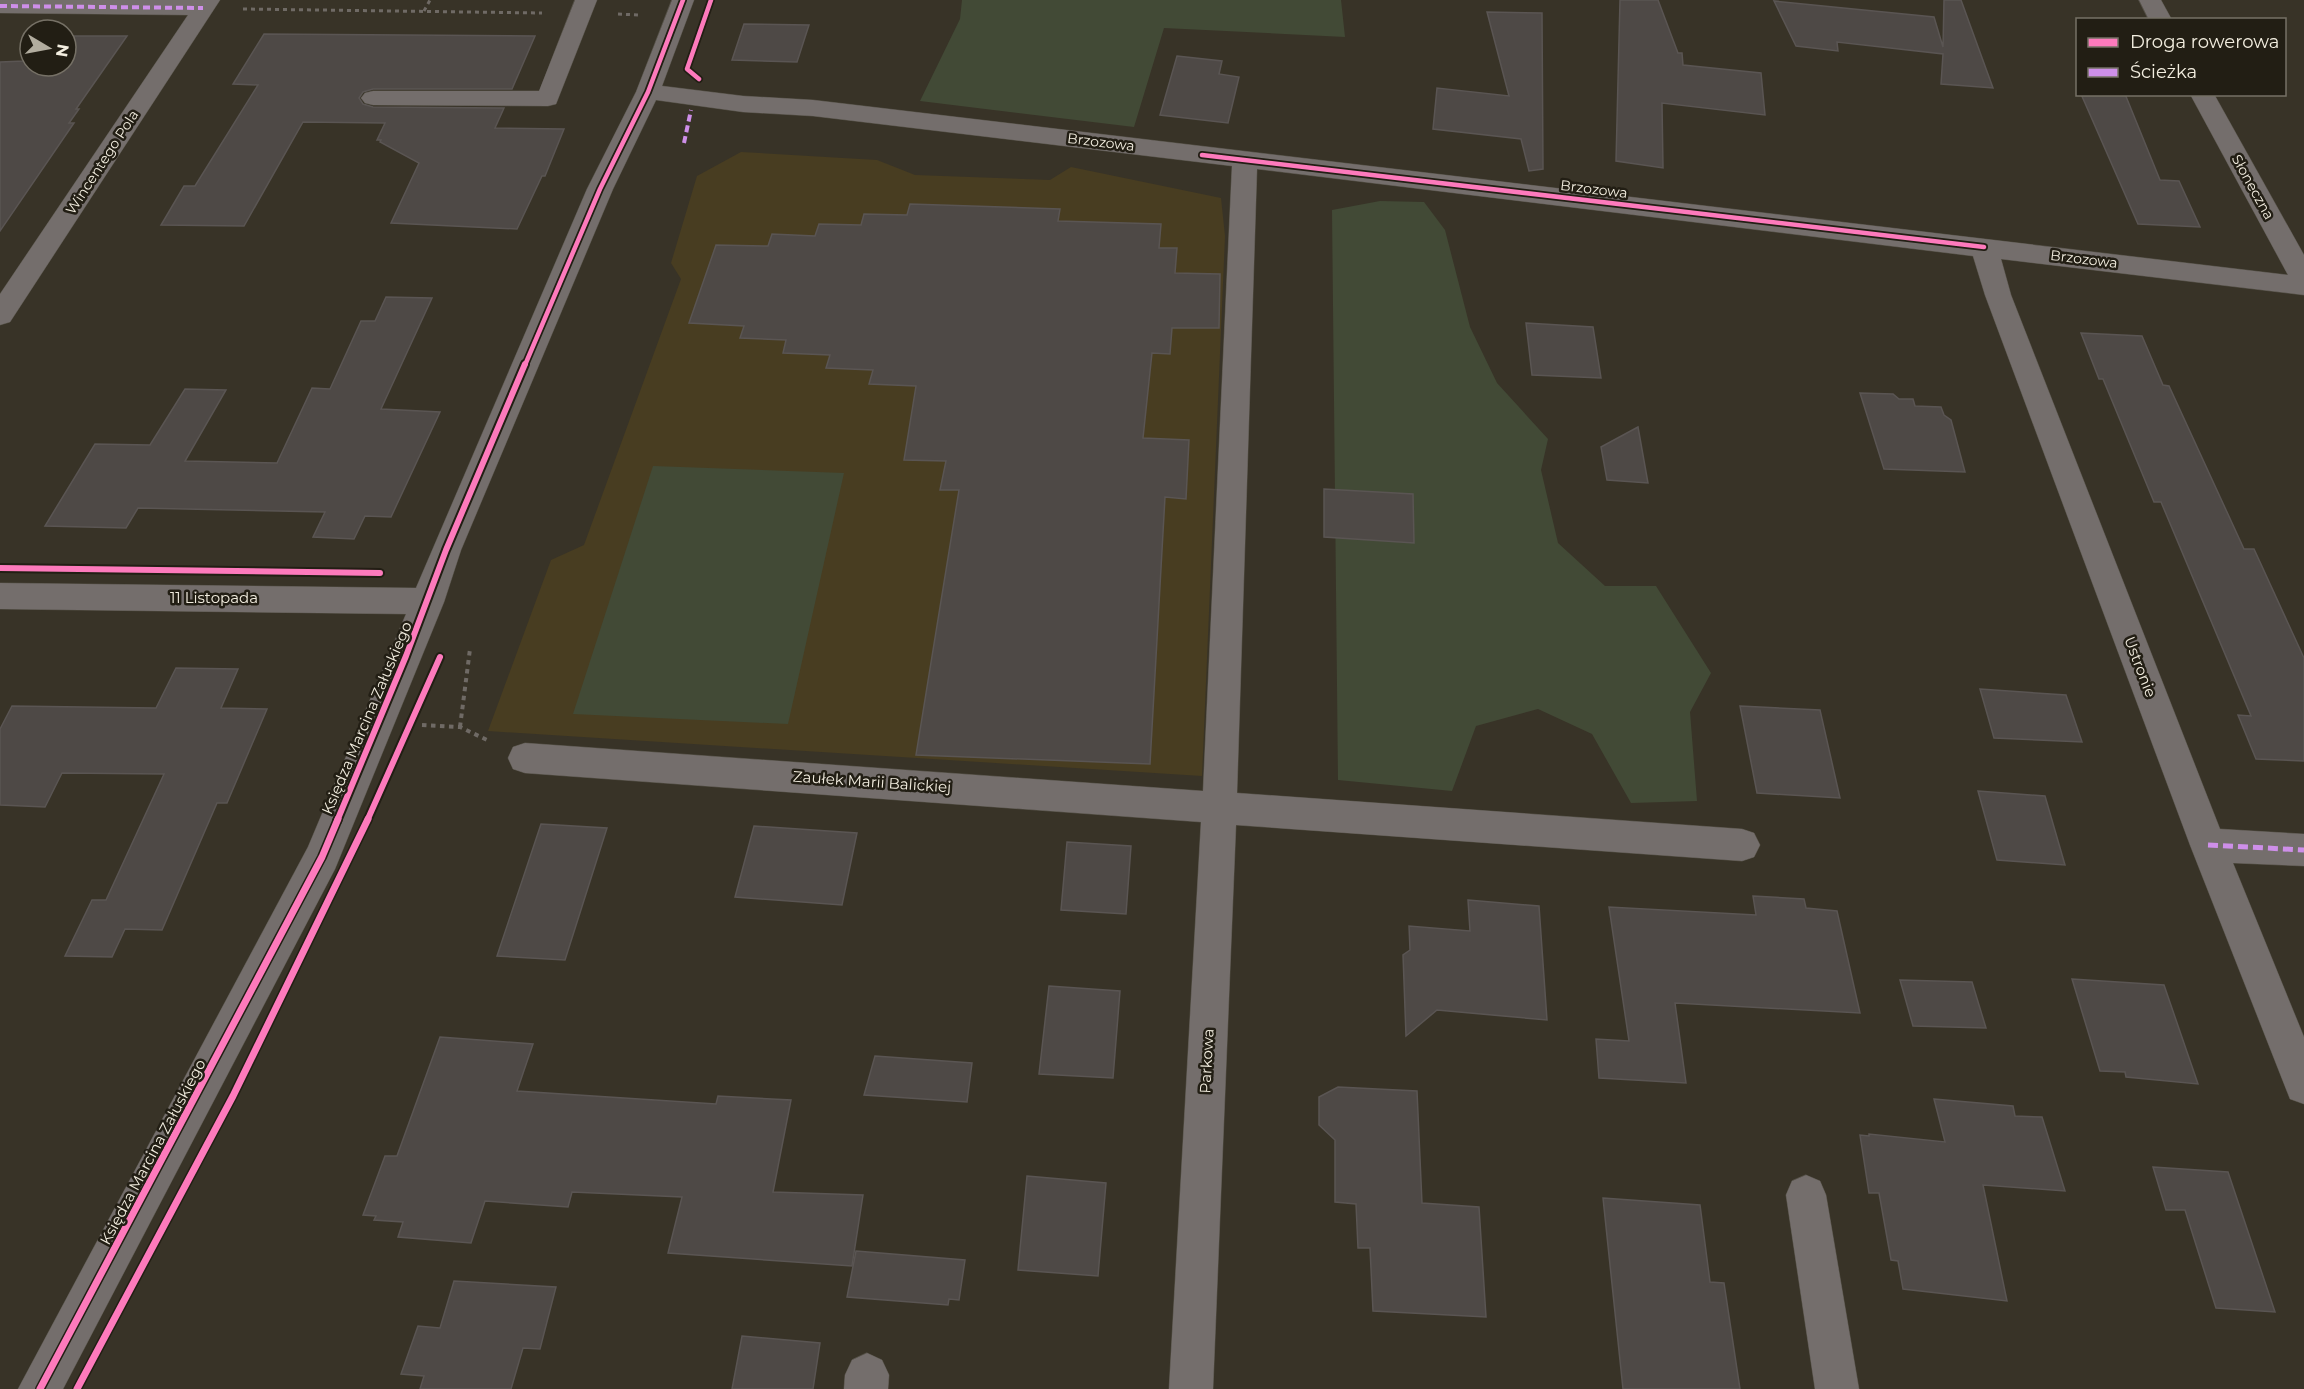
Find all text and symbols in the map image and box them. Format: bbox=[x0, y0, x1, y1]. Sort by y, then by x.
north arrow bbox=[18, 18, 78, 78]
legend bbox=[2076, 18, 2286, 96]
text: Droga rowerowa bbox=[2130, 31, 2279, 53]
text: N bbox=[52, 42, 73, 59]
text: Ścieżka bbox=[2130, 61, 2197, 83]
street label: Wincentego Pola bbox=[62, 106, 142, 218]
street label: Brzozowa bbox=[1066, 129, 1136, 155]
street label: Słoneczna bbox=[2228, 151, 2278, 223]
street label: Brzozowa bbox=[1559, 176, 1629, 202]
street label: Brzozowa bbox=[2049, 246, 2119, 272]
street label: 11 Listopada bbox=[170, 588, 258, 607]
street label: Księdza Marcina Załuskiego bbox=[317, 619, 416, 817]
street label: Ustronie bbox=[2120, 634, 2161, 700]
street label: Zaułek Marii Balickiej bbox=[792, 766, 952, 797]
street label: Parkowa bbox=[1195, 1028, 1218, 1094]
street label: Księdza Marcina Załuskiego bbox=[95, 1056, 210, 1248]

